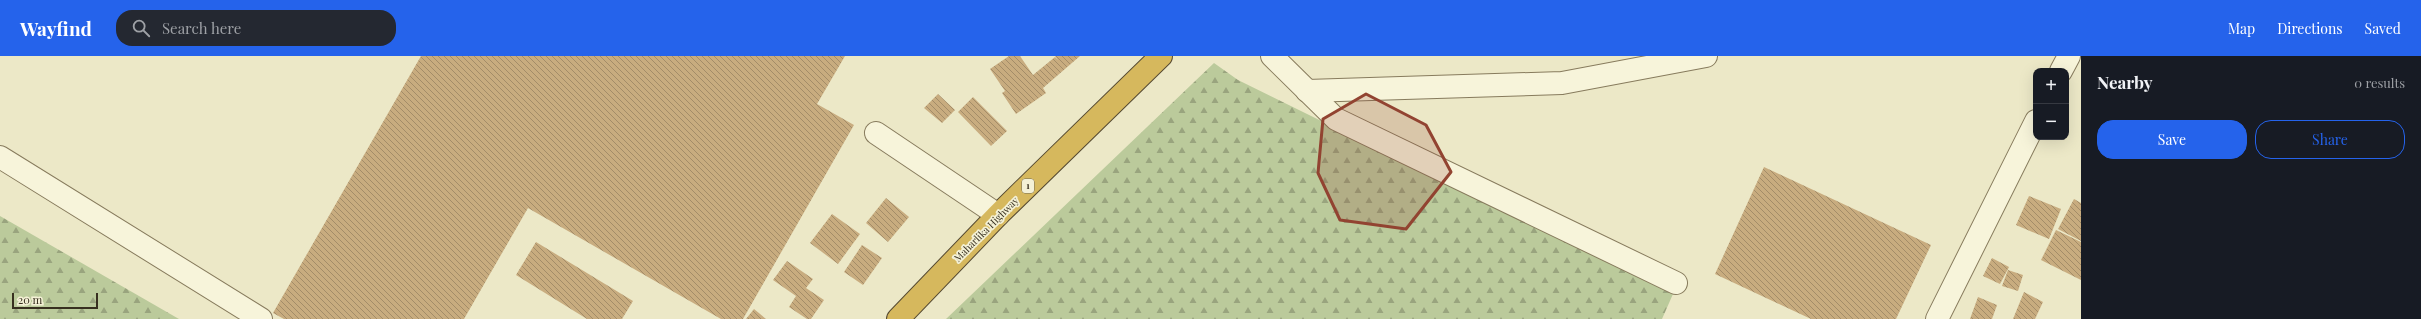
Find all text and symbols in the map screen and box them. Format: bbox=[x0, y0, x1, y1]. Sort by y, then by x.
search box bbox=[116, 10, 396, 46]
text: Wayfind bbox=[20, 15, 92, 41]
icon: search bbox=[130, 17, 152, 39]
text: Search here bbox=[162, 18, 241, 38]
text: Map bbox=[2228, 19, 2255, 38]
text: Directions bbox=[2277, 19, 2343, 38]
text: Saved bbox=[2365, 19, 2401, 38]
map controls bbox=[2033, 68, 2069, 140]
button: + bbox=[2033, 68, 2069, 104]
text: Nearby bbox=[2097, 71, 2152, 93]
text: 0 results bbox=[2354, 74, 2405, 91]
button: − bbox=[2033, 104, 2069, 140]
button: Save bbox=[2097, 120, 2247, 159]
button: Share bbox=[2255, 120, 2405, 159]
road number: 1 bbox=[1022, 179, 1034, 193]
street label: Maharlika Highway bbox=[950, 193, 1022, 265]
scale bar bbox=[12, 291, 98, 310]
text: 20 m bbox=[18, 292, 42, 307]

